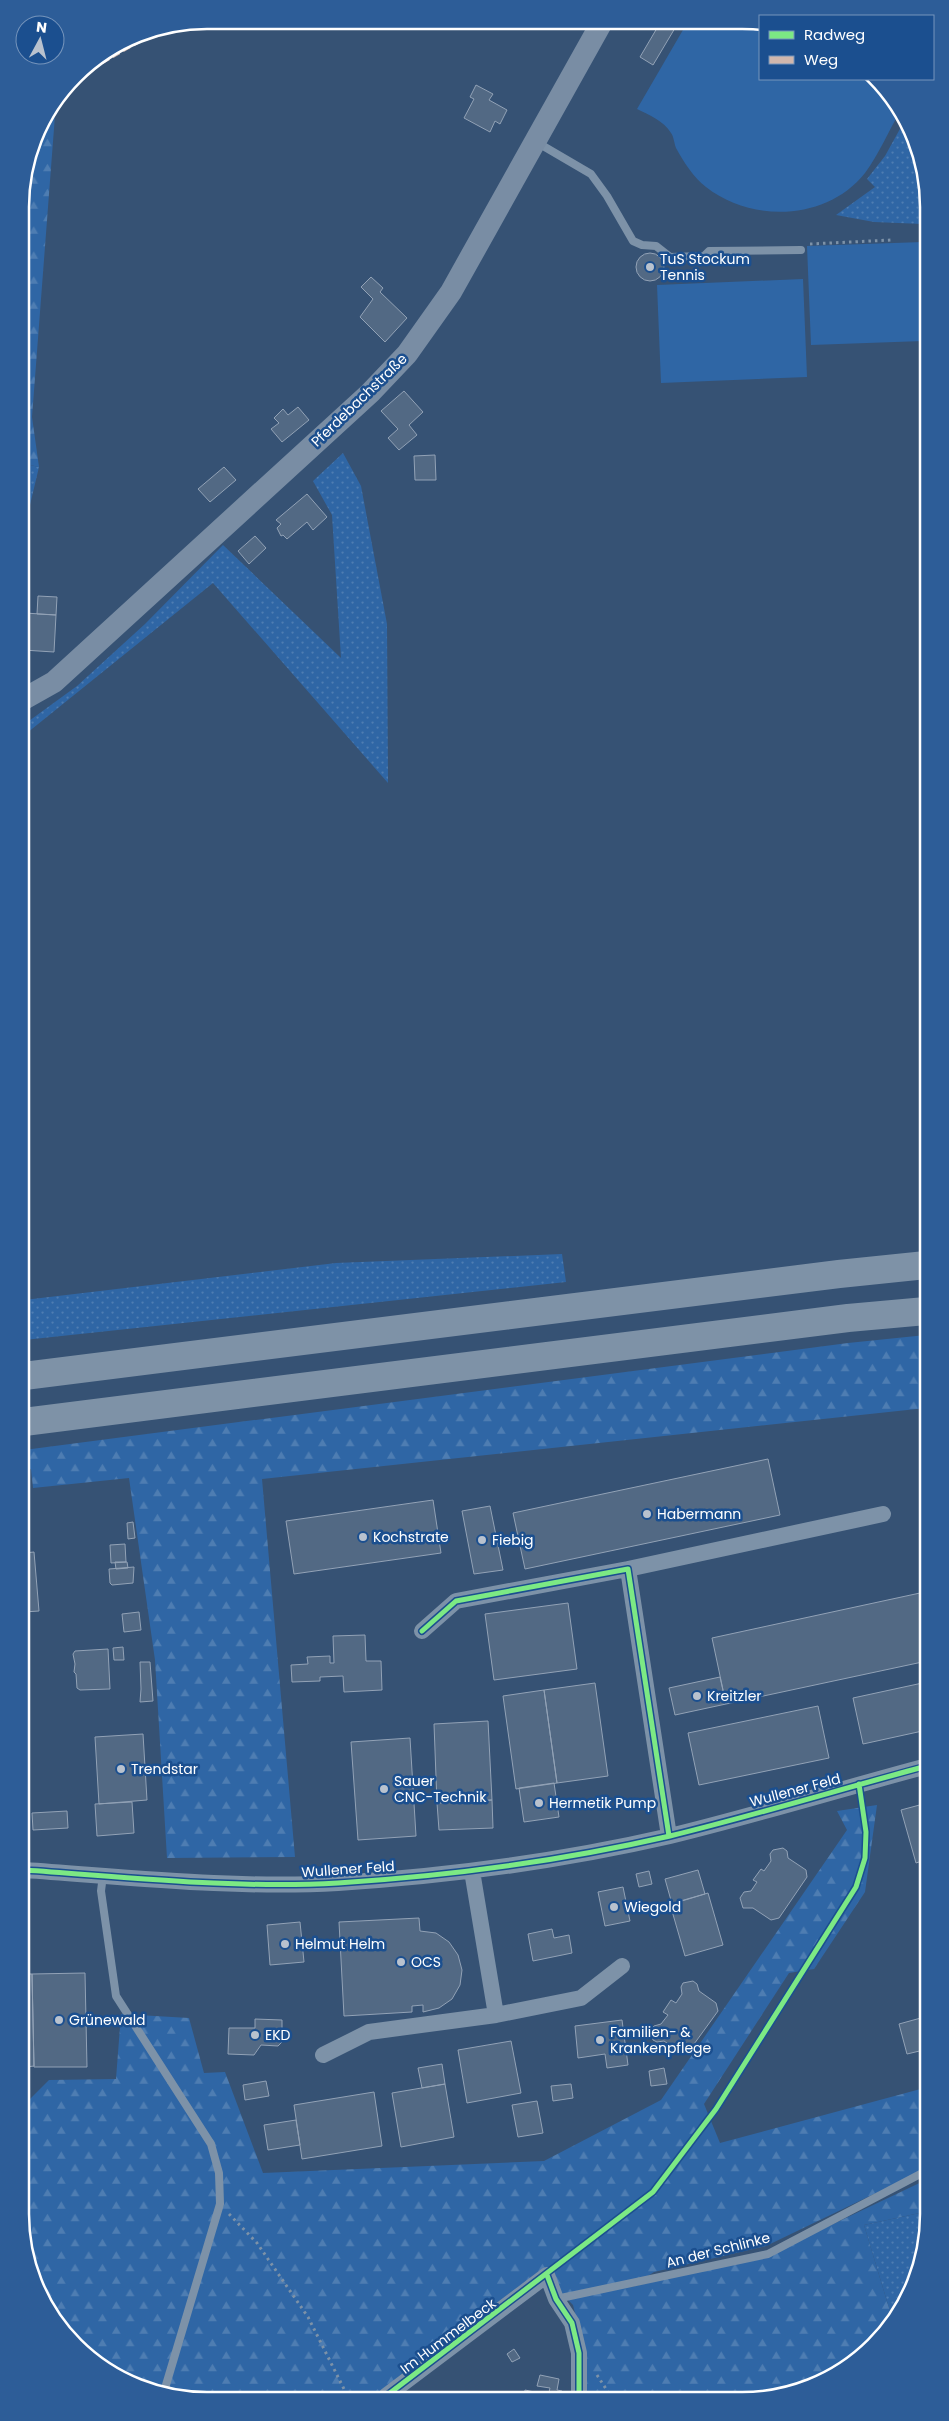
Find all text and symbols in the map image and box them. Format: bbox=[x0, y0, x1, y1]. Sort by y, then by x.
north arrow bbox=[15, 15, 65, 65]
legend bbox=[759, 15, 934, 80]
text: N bbox=[35, 17, 48, 38]
text: Radweg bbox=[804, 24, 865, 45]
text: Weg bbox=[804, 49, 838, 70]
place label: TuS Stockum Tennis bbox=[660, 249, 750, 285]
marker: TuS Stockum Tennis bbox=[644, 261, 656, 273]
street label: Pferdebachstraße bbox=[307, 349, 412, 451]
place label: Habermann bbox=[657, 1504, 741, 1524]
marker: Habermann bbox=[641, 1508, 653, 1520]
place label: Kochstrate bbox=[373, 1527, 449, 1547]
place label: Fiebig bbox=[492, 1530, 534, 1550]
marker: Kochstrate bbox=[357, 1531, 369, 1543]
marker: Fiebig bbox=[476, 1534, 488, 1546]
place label: Kreitzler bbox=[707, 1686, 762, 1706]
marker: Kreitzler bbox=[691, 1690, 703, 1702]
place label: Trendstar bbox=[131, 1759, 198, 1779]
marker: Trendstar bbox=[115, 1763, 127, 1775]
street label: Wullener Feld bbox=[747, 1768, 843, 1812]
place label: Sauer CNC-Technik bbox=[394, 1771, 487, 1807]
marker: Sauer CNC-Technik bbox=[378, 1783, 390, 1795]
place label: Hermetik Pump bbox=[549, 1793, 656, 1813]
marker: Hermetik Pump bbox=[533, 1797, 545, 1809]
street label: Wullener Feld bbox=[301, 1856, 395, 1882]
place label: Wiegold bbox=[624, 1897, 681, 1917]
marker: Wiegold bbox=[608, 1901, 620, 1913]
place label: Helmut Helm bbox=[295, 1934, 385, 1954]
marker: Helmut Helm bbox=[279, 1938, 291, 1950]
place label: OCS bbox=[411, 1952, 441, 1972]
marker: OCS bbox=[395, 1956, 407, 1968]
place label: Grünewald bbox=[69, 2010, 146, 2030]
marker: Grünewald bbox=[53, 2014, 65, 2026]
place label: Familien- & Krankenpflege bbox=[610, 2022, 712, 2058]
place label: EKD bbox=[265, 2025, 291, 2045]
marker: EKD bbox=[249, 2029, 261, 2041]
marker: Familien- & Krankenpflege bbox=[594, 2034, 606, 2046]
street label: An der Schlinke bbox=[664, 2227, 772, 2273]
street label: Im Hummelbeck bbox=[396, 2293, 501, 2379]

